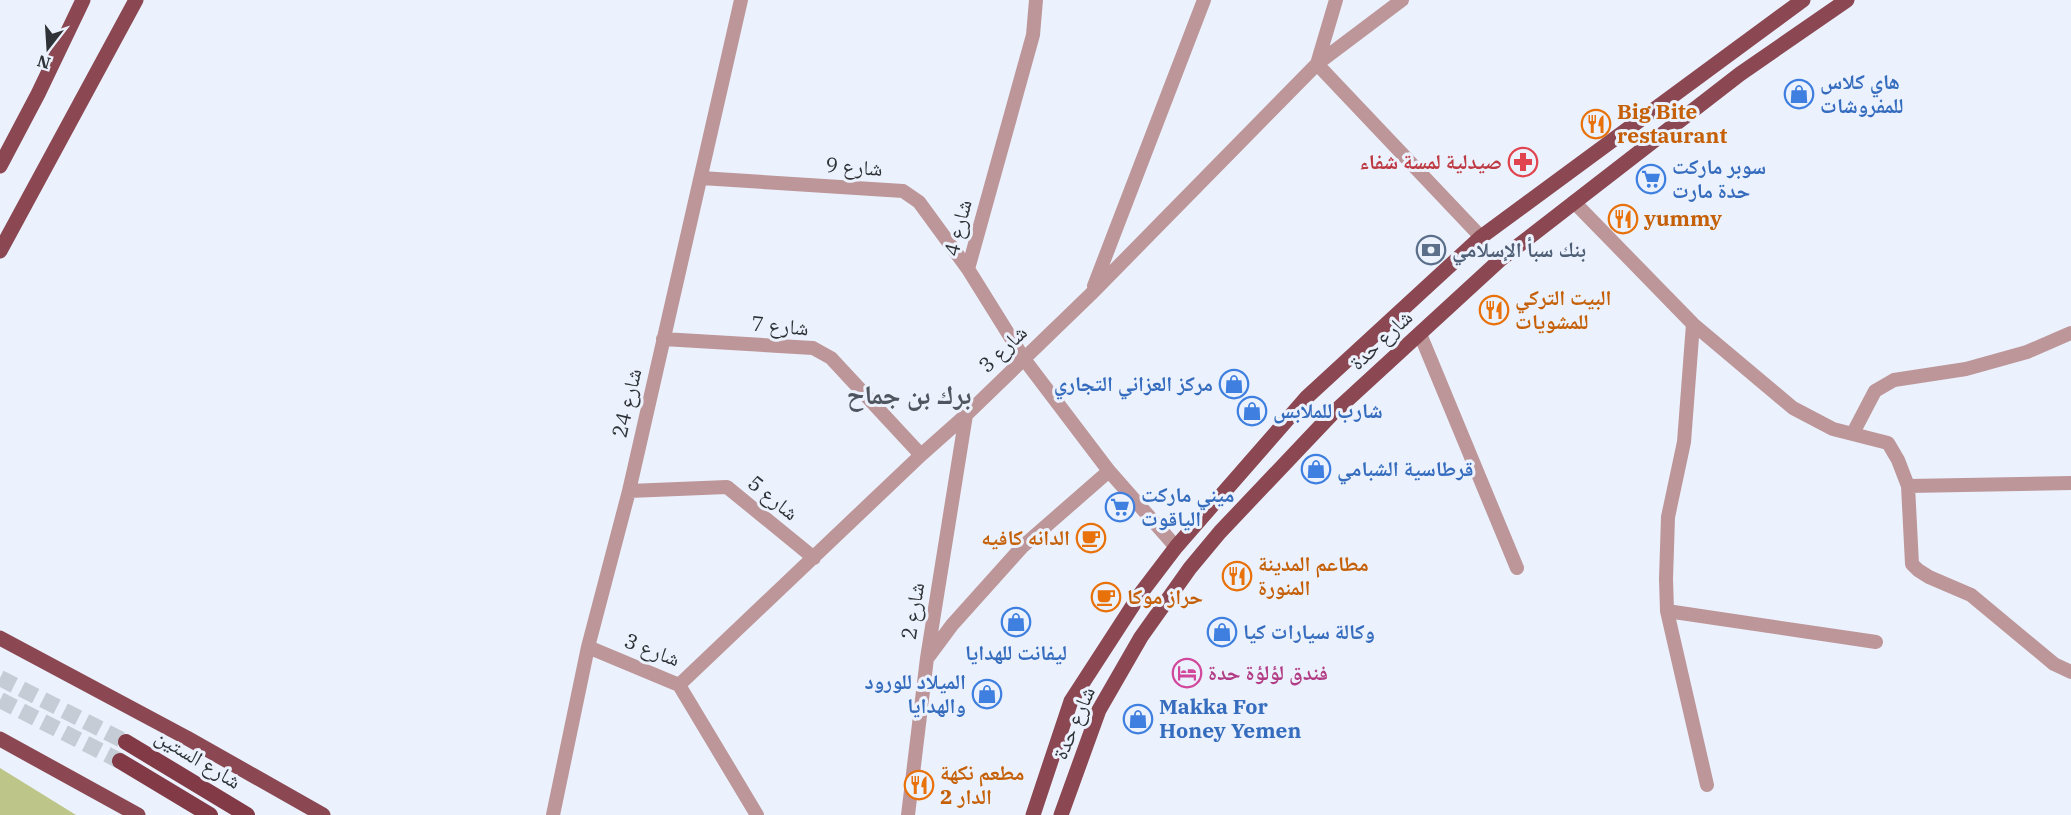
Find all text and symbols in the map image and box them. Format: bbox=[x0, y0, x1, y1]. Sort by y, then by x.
north arrow bbox=[18, 18, 78, 78]
text: N bbox=[35, 51, 53, 74]
place label: هاي كلاس للمفروشات bbox=[1820, 67, 1903, 119]
shop icon: هاي كلاس للمفروشات bbox=[1783, 78, 1815, 110]
place label: Big Bite restaurant bbox=[1617, 97, 1727, 149]
restaurant icon: Big Bite restaurant bbox=[1580, 108, 1612, 140]
pharmacy icon: صيدلية لمسة شفاء bbox=[1507, 146, 1539, 178]
place label: صيدلية لمسة شفاء bbox=[1359, 147, 1502, 175]
street label: شارع 9 bbox=[824, 150, 884, 182]
place label: سوبر ماركت حدة مارت bbox=[1672, 152, 1766, 204]
supermarket icon: سوبر ماركت حدة مارت bbox=[1635, 163, 1667, 195]
street label: شارع 4 bbox=[937, 197, 978, 259]
restaurant icon: yummy bbox=[1607, 203, 1639, 235]
place label: yummy bbox=[1643, 204, 1722, 232]
bank icon: بنك سبأ الإسلامي bbox=[1415, 234, 1447, 266]
place label: بنك سبأ الإسلامي bbox=[1452, 235, 1586, 266]
place label: البيت التركي للمشويات bbox=[1515, 283, 1611, 335]
restaurant icon: البيت التركي للمشويات bbox=[1478, 294, 1510, 326]
street label: شارع حدة bbox=[1343, 303, 1418, 376]
street label: شارع 7 bbox=[750, 309, 810, 341]
street label: شارع 3 bbox=[972, 318, 1033, 378]
street label: شارع 24 bbox=[605, 366, 648, 440]
shop icon: مركز العزاني التجاري bbox=[1218, 368, 1250, 400]
place label: مركز العزاني التجاري bbox=[1054, 369, 1213, 400]
district label: برك بن جماح bbox=[846, 376, 972, 412]
shop icon: شارب للملابس bbox=[1236, 395, 1268, 427]
place label: شارب للملابس bbox=[1273, 396, 1383, 424]
shop icon: قرطاسية الشبامي bbox=[1300, 453, 1332, 485]
place label: قرطاسية الشبامي bbox=[1337, 454, 1474, 485]
street label: شارع 5 bbox=[743, 468, 805, 526]
place label: ميني ماركت الياقوت bbox=[1141, 480, 1234, 532]
supermarket icon: ميني ماركت الياقوت bbox=[1104, 491, 1136, 523]
cafe icon: الدانه كافيه bbox=[1075, 522, 1107, 554]
place label: الدانه كافيه bbox=[981, 523, 1070, 551]
place label: مطاعم المدينة المنورة bbox=[1258, 549, 1369, 601]
restaurant icon: مطاعم المدينة المنورة bbox=[1221, 560, 1253, 592]
street label: شارع 2 bbox=[894, 580, 930, 641]
cafe icon: حراز موكا bbox=[1090, 581, 1122, 613]
place label: حراز موكا bbox=[1127, 582, 1203, 610]
shop icon: ليفانت للهدايا bbox=[1000, 606, 1032, 638]
shop icon: وكالة سيارات كيا bbox=[1206, 616, 1238, 648]
place label: وكالة سيارات كيا bbox=[1243, 617, 1375, 645]
street label: شارع 3 bbox=[621, 626, 684, 672]
place label: ليفانت للهدايا bbox=[965, 638, 1067, 666]
hotel icon: فندق لؤلؤة حدة bbox=[1171, 657, 1203, 689]
place label: فندق لؤلؤة حدة bbox=[1208, 658, 1328, 686]
place label: الميلاد للورود والهدايا bbox=[865, 667, 966, 719]
shop icon: الميلاد للورود والهدايا bbox=[971, 678, 1003, 710]
street label: شارع حدة bbox=[1045, 682, 1101, 763]
place label: Makka For Honey Yemen bbox=[1159, 692, 1301, 744]
shop icon: Makka For Honey Yemen bbox=[1122, 703, 1154, 735]
street label: شارع الستين bbox=[150, 722, 247, 795]
place label: مطعم نكهة الدار 2 bbox=[940, 758, 1024, 810]
restaurant icon: مطعم نكهة الدار 2 bbox=[903, 769, 935, 801]

